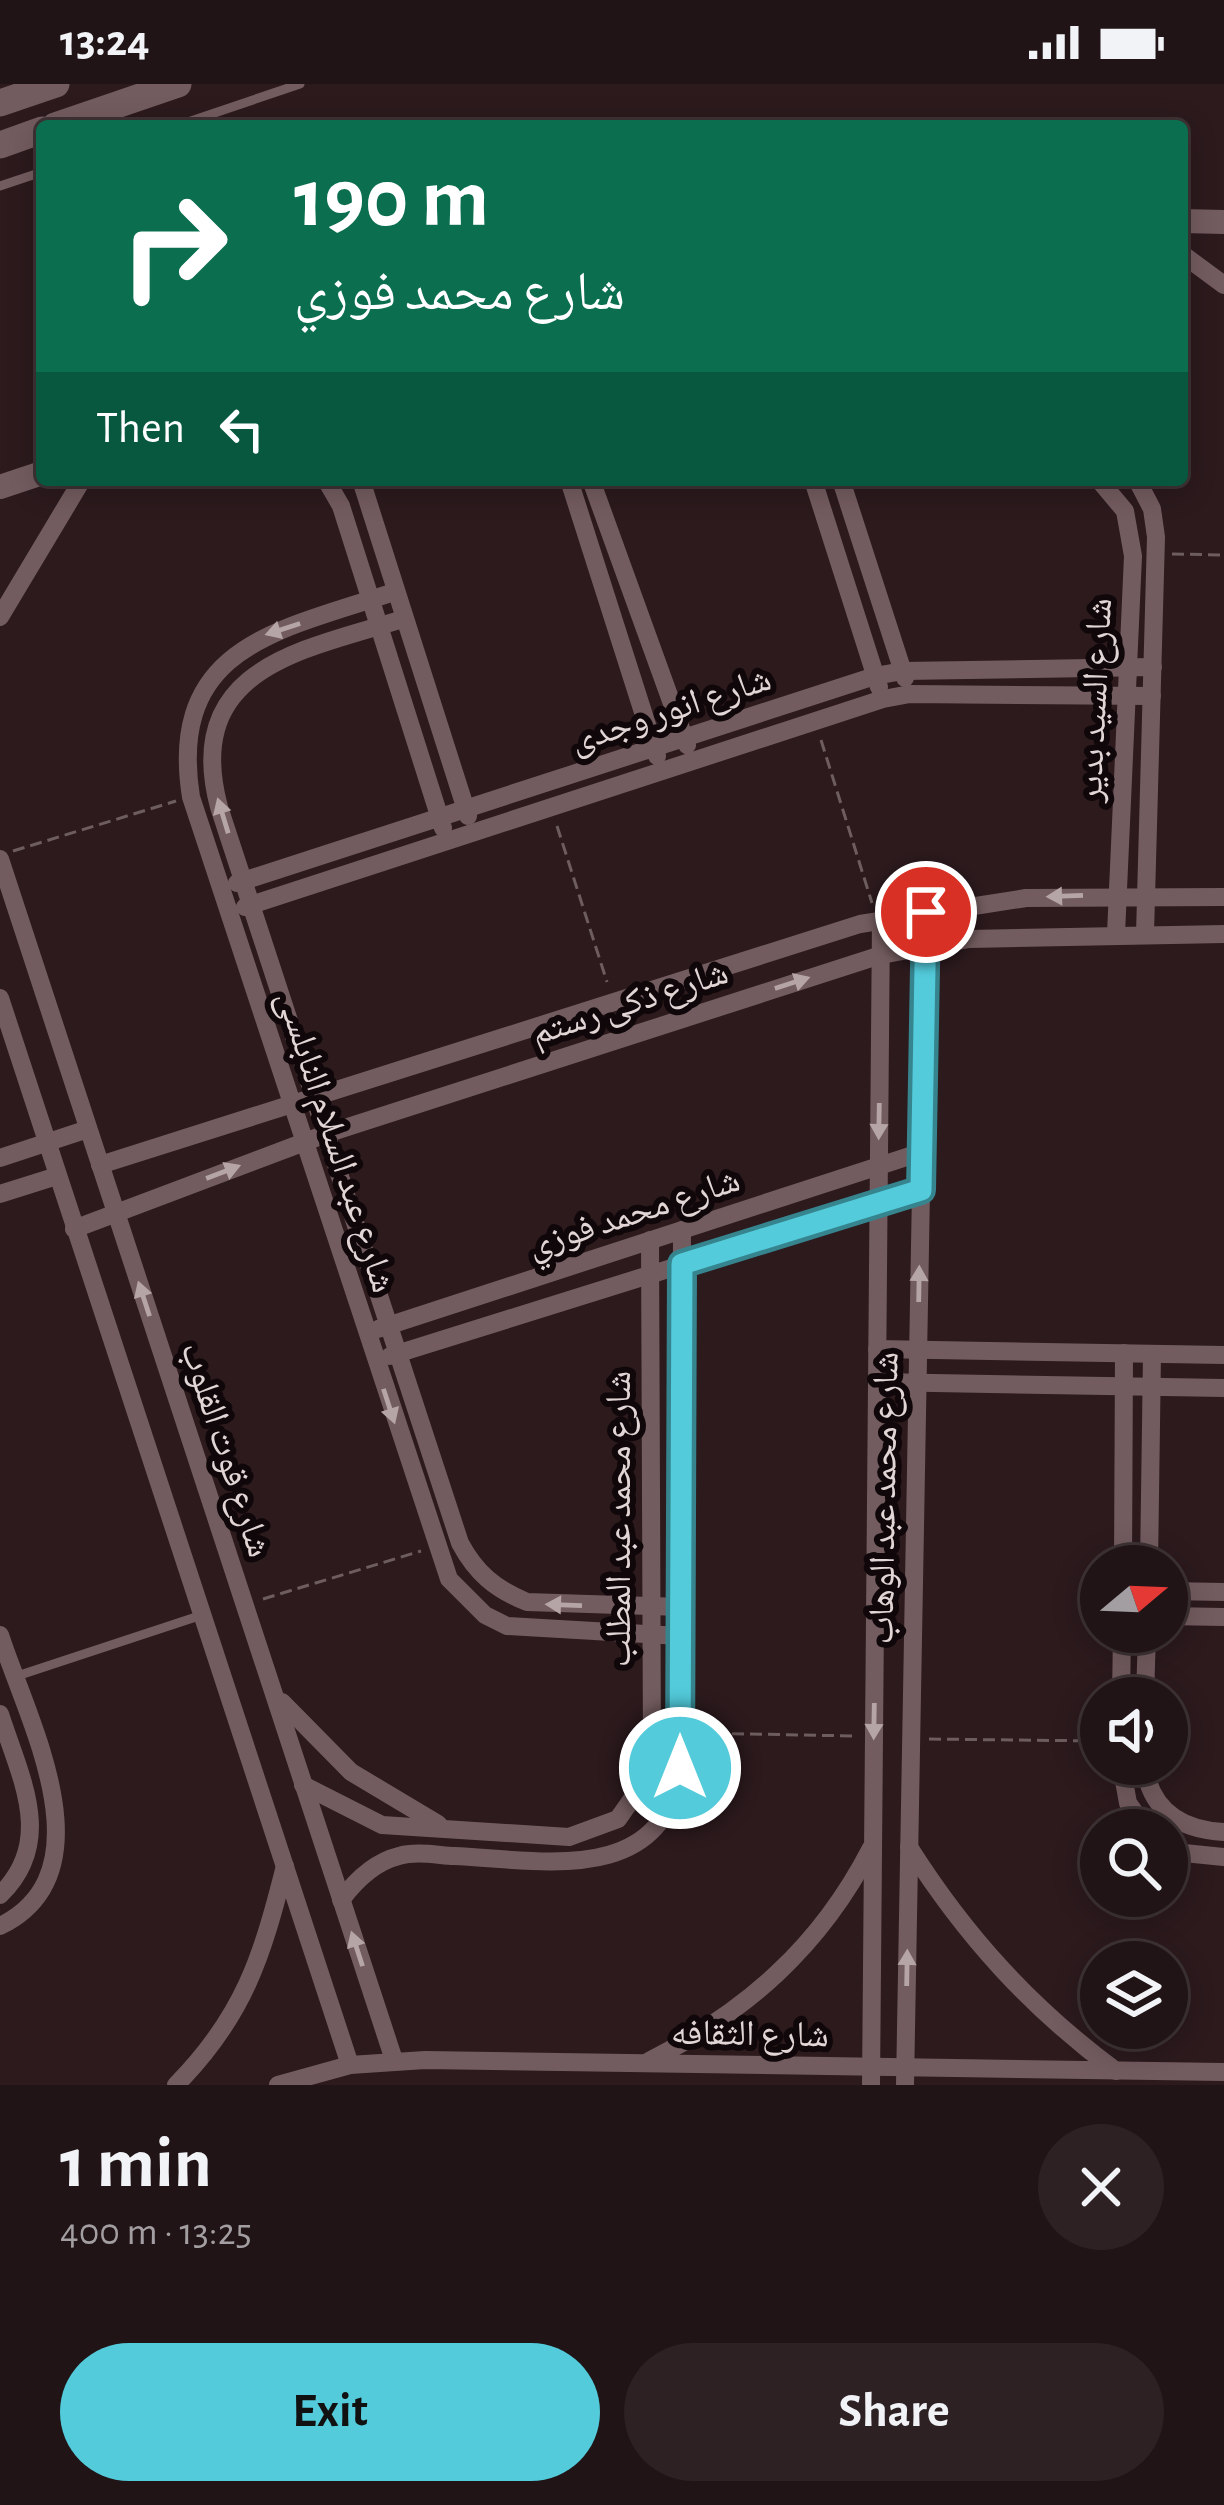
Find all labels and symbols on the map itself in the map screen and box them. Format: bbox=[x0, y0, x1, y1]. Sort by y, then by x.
street label: شارع السيد بدير bbox=[1072, 597, 1121, 804]
one-way arrow bbox=[264, 621, 301, 640]
street label: شارع انور وجدى bbox=[566, 661, 776, 762]
one-way arrow bbox=[212, 797, 231, 834]
pin bbox=[875, 861, 977, 963]
one-way arrow bbox=[1045, 887, 1083, 906]
street label: شارع ذكى رستم bbox=[527, 954, 734, 1055]
one-way arrow bbox=[774, 972, 811, 991]
street label: شارع عبد السلام النابلسى bbox=[267, 986, 402, 1298]
one-way arrow bbox=[870, 1103, 889, 1141]
one-way arrow bbox=[205, 1162, 241, 1181]
street label: شارع محمد فوزي bbox=[523, 1162, 747, 1273]
one-way arrow bbox=[910, 1264, 929, 1302]
one-way arrow bbox=[134, 1281, 152, 1317]
street label: شارع قوت القلوب bbox=[172, 1338, 278, 1562]
street label: شارع محمد عبد الوهاب bbox=[863, 1351, 908, 1645]
street label: شارع محمد عبد المطلب bbox=[601, 1371, 640, 1667]
one-way arrow bbox=[380, 1388, 399, 1425]
north arrow bbox=[1080, 1545, 1188, 1653]
one-way arrow bbox=[544, 1596, 582, 1615]
one-way arrow bbox=[864, 1703, 884, 1741]
position arrow bbox=[617, 1705, 743, 1831]
one-way arrow bbox=[347, 1930, 366, 1967]
one-way arrow bbox=[897, 1948, 916, 1986]
street label: شارع الثقافه bbox=[671, 2015, 829, 2056]

